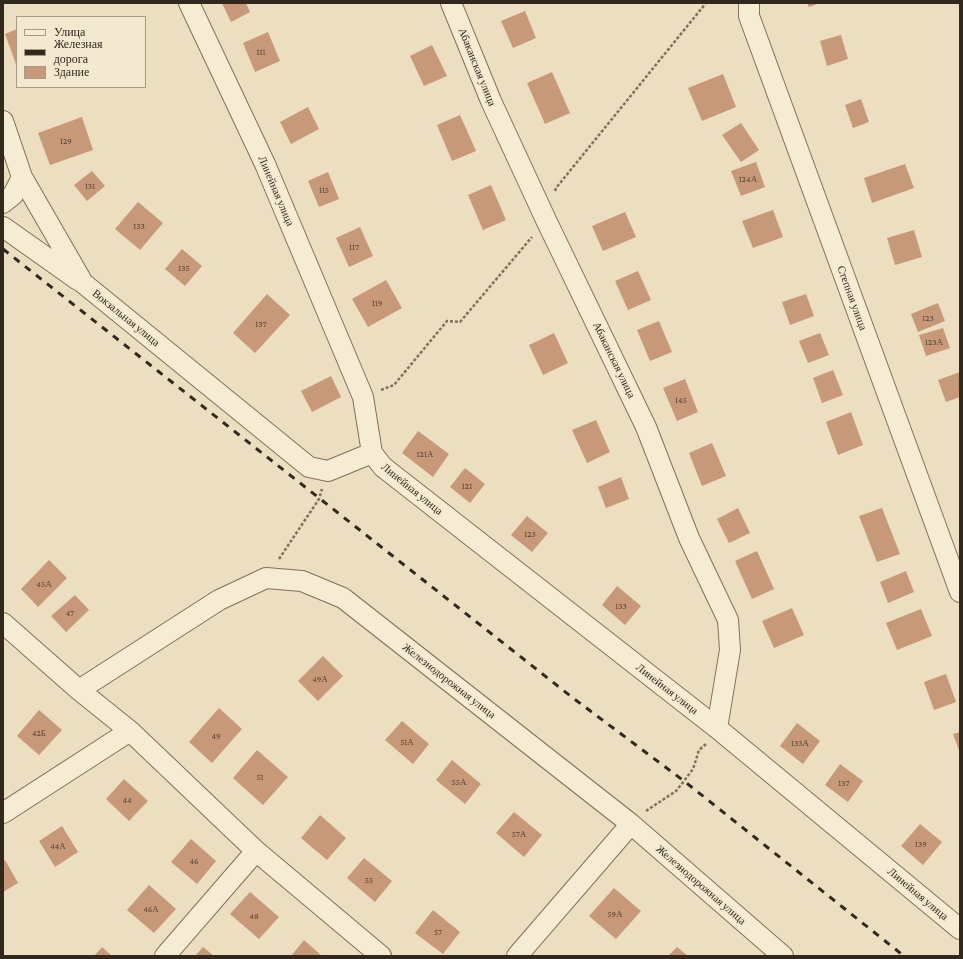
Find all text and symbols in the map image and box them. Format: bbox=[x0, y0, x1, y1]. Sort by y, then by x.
legend bbox=[16, 16, 146, 88]
text: Улица bbox=[54, 25, 85, 39]
street label: Абаканская улица bbox=[455, 26, 499, 108]
text: Железная дорога bbox=[54, 37, 103, 66]
house number: 111 bbox=[257, 47, 265, 57]
text: Здание bbox=[54, 65, 89, 79]
house number: 129 bbox=[60, 136, 72, 146]
street label: Линейная улица bbox=[255, 154, 297, 228]
house number: 124А bbox=[739, 174, 757, 184]
house number: 131 bbox=[85, 181, 95, 191]
house number: 115 bbox=[319, 185, 329, 195]
house number: 133 bbox=[133, 221, 145, 231]
house number: 117 bbox=[349, 242, 359, 252]
house number: 135 bbox=[178, 263, 190, 273]
street label: Степная улица bbox=[834, 264, 870, 332]
street label: Вокзальная улица bbox=[90, 287, 162, 349]
house number: 119 bbox=[372, 298, 382, 308]
house number: 123 bbox=[922, 313, 934, 323]
house number: 137 bbox=[255, 319, 267, 329]
street label: Абаканская улица bbox=[590, 320, 638, 400]
house number: 123А bbox=[925, 337, 943, 347]
house number: 145 bbox=[675, 395, 687, 405]
house number: 121А bbox=[417, 449, 433, 459]
street label: Линейная улица bbox=[379, 460, 445, 518]
house number: 121 bbox=[462, 481, 472, 491]
house number: 123 bbox=[524, 529, 536, 539]
house number: 45А bbox=[36, 579, 52, 589]
house number: 133 bbox=[615, 601, 627, 611]
house number: 47 bbox=[66, 608, 74, 618]
street label: Железнодорожная улица bbox=[400, 641, 498, 721]
street label: Линейная улица bbox=[633, 661, 701, 717]
house number: 49А bbox=[312, 674, 328, 684]
house number: 42Б bbox=[32, 728, 46, 738]
house number: 49 bbox=[211, 731, 221, 741]
house number: 51А bbox=[400, 737, 414, 747]
house number: 133А bbox=[791, 738, 809, 748]
house number: 51 bbox=[256, 772, 264, 782]
house number: 55А bbox=[452, 777, 466, 787]
house number: 137 bbox=[838, 778, 850, 788]
house number: 44 bbox=[122, 795, 132, 805]
house number: 57А bbox=[512, 829, 526, 839]
house number: 139 bbox=[915, 839, 927, 849]
house number: 44А bbox=[50, 841, 66, 851]
street label: Железнодорожная улица bbox=[653, 842, 749, 928]
house number: 46 bbox=[189, 856, 199, 866]
street label: Линейная улица bbox=[885, 865, 951, 923]
house number: 55 bbox=[365, 875, 373, 885]
house number: 46А bbox=[143, 904, 159, 914]
house number: 59А bbox=[607, 909, 623, 919]
house number: 48 bbox=[249, 911, 259, 921]
house number: 57 bbox=[434, 927, 442, 937]

